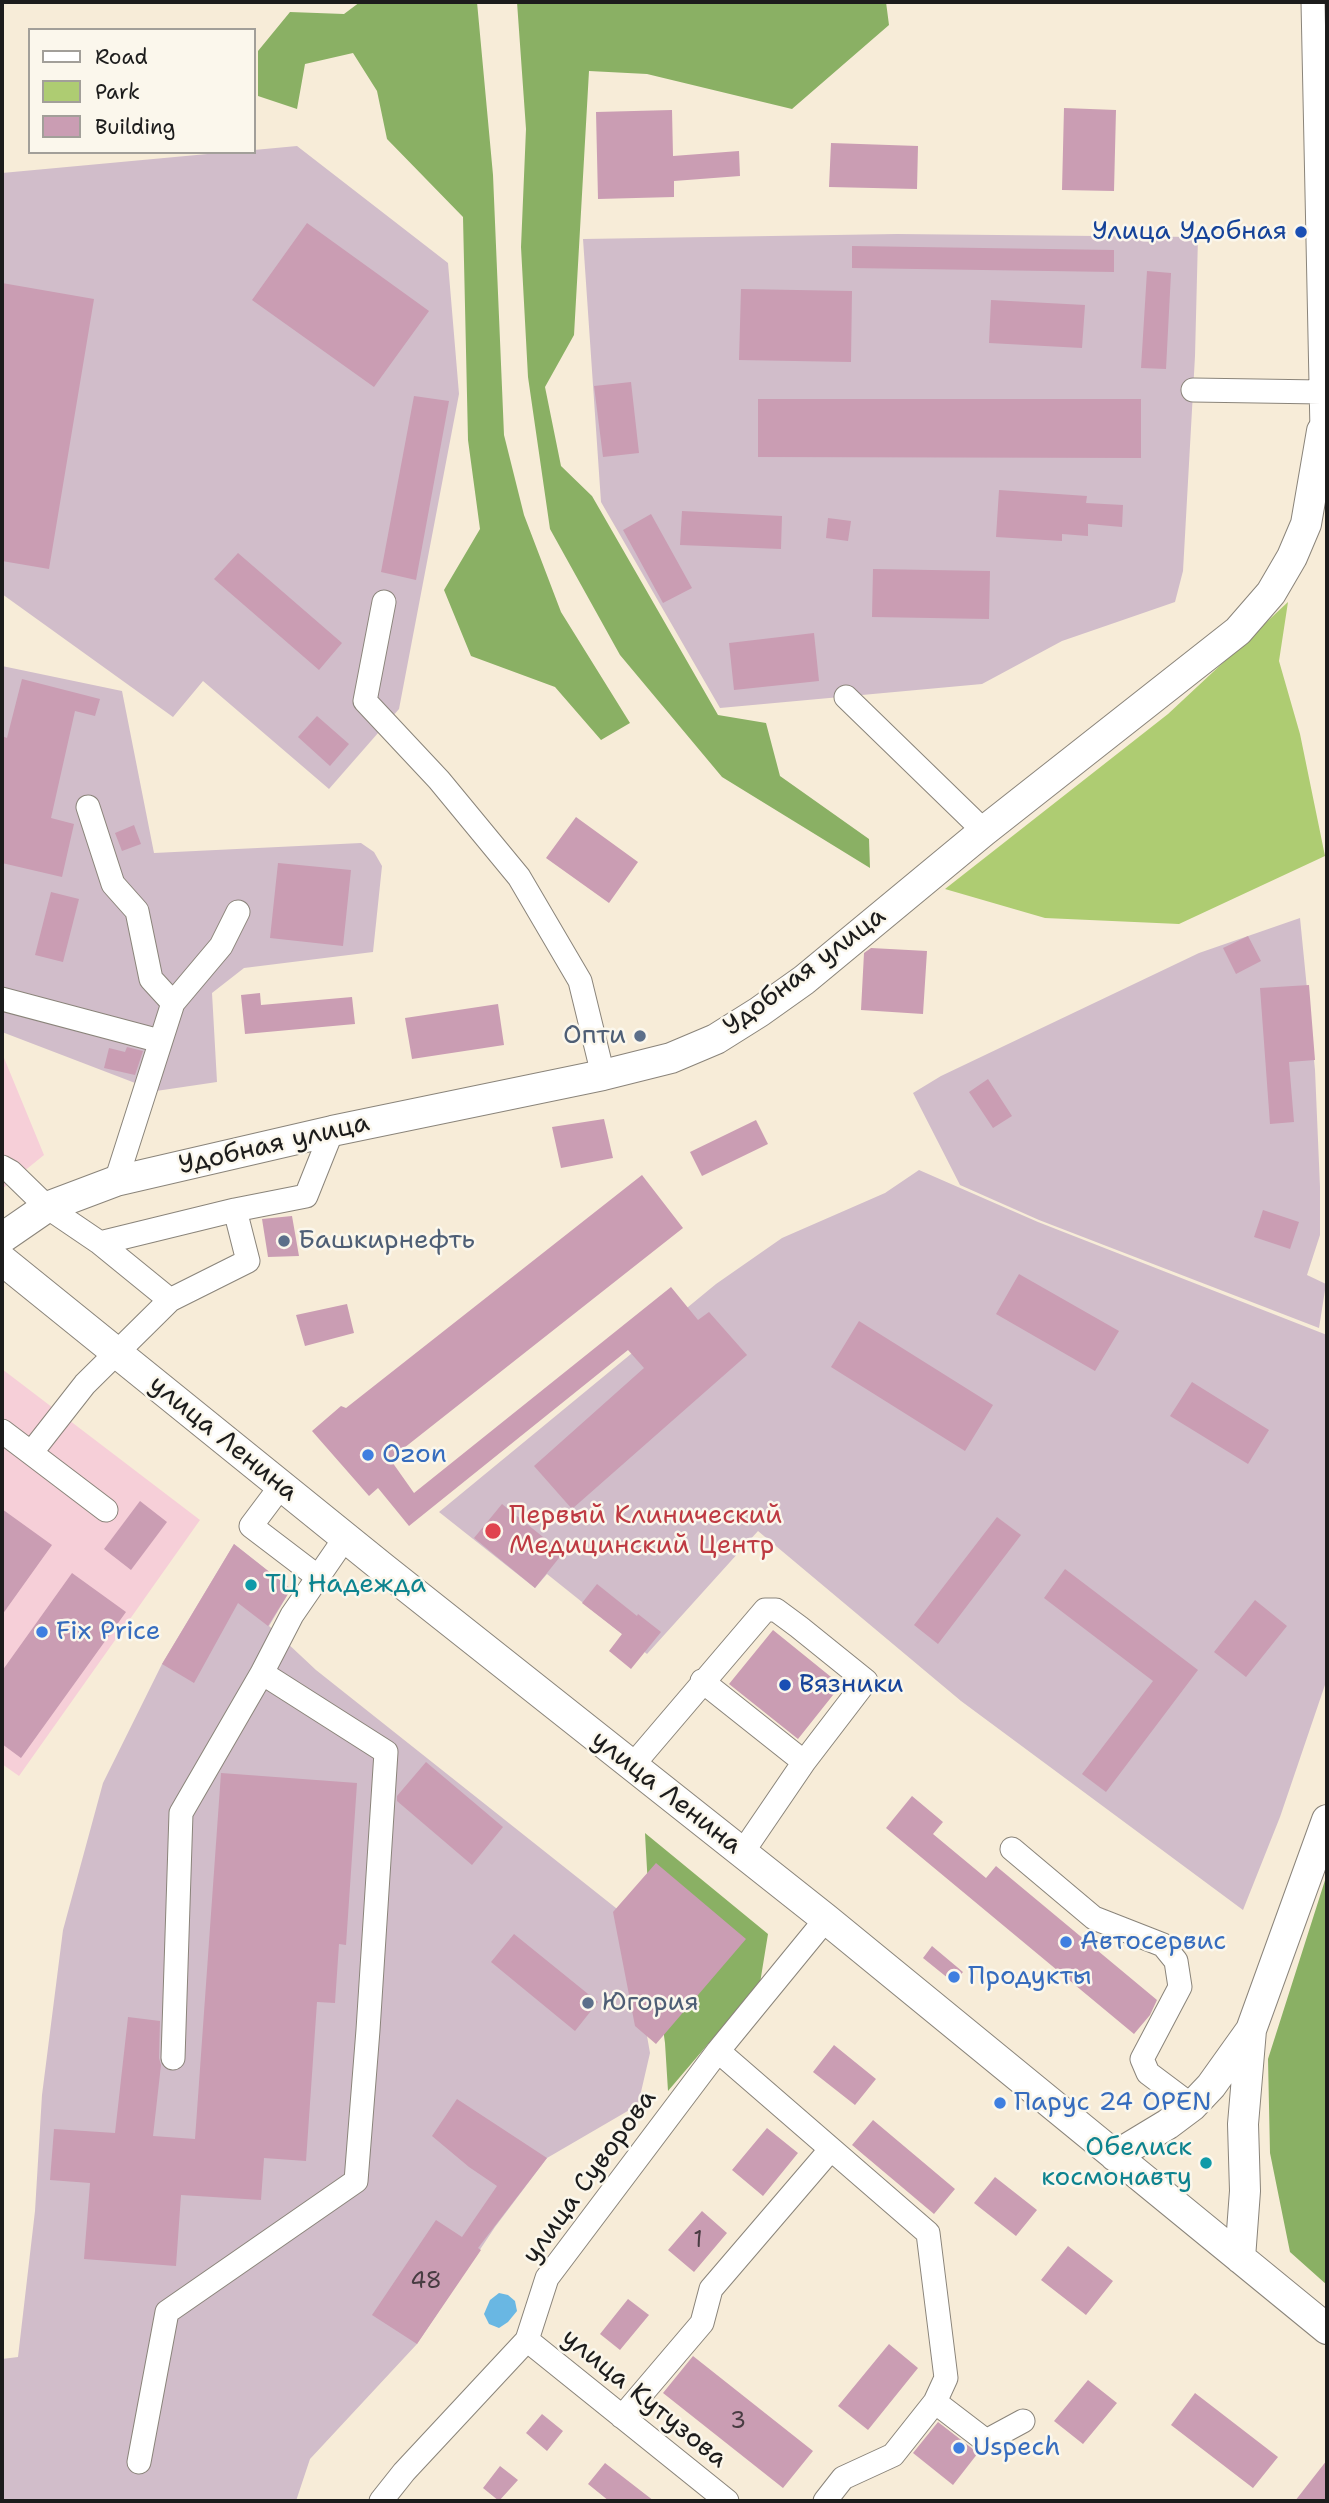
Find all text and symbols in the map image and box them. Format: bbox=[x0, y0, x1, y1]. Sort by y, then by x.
legend bbox=[28, 28, 256, 154]
text: Road bbox=[95, 43, 148, 71]
text: Park bbox=[95, 78, 140, 106]
text: Building bbox=[95, 113, 175, 141]
place label: Улица Удобная bbox=[1092, 216, 1287, 248]
marker: Улица Удобная bbox=[1293, 224, 1309, 240]
street label: Удобная улица bbox=[718, 901, 892, 1043]
place label: Опти bbox=[563, 1020, 626, 1052]
marker: Опти bbox=[632, 1028, 648, 1044]
street label: Удобная улица bbox=[176, 1108, 372, 1182]
place label: Башкирнефть bbox=[298, 1225, 475, 1257]
marker: Башкирнефть bbox=[276, 1233, 292, 1249]
street label: улица Ленина bbox=[142, 1369, 304, 1509]
place label: Ozon bbox=[382, 1439, 447, 1471]
marker: Ozon bbox=[360, 1447, 376, 1463]
place label: Первый Клинический Медицинский Центр bbox=[509, 1500, 782, 1562]
marker: Первый Клинический Медицинский Центр bbox=[483, 1521, 503, 1541]
place label: ТЦ Надежда bbox=[265, 1569, 426, 1601]
marker: ТЦ Надежда bbox=[243, 1577, 259, 1593]
place label: Fix Price bbox=[56, 1616, 160, 1648]
marker: Fix Price bbox=[34, 1624, 50, 1640]
place label: Вязники bbox=[799, 1669, 904, 1701]
marker: Вязники bbox=[777, 1677, 793, 1693]
street label: улица Ленина bbox=[584, 1725, 748, 1861]
place label: Автосервис bbox=[1080, 1926, 1226, 1958]
marker: Автосервис bbox=[1058, 1934, 1074, 1950]
place label: Продукты bbox=[968, 1961, 1092, 1993]
marker: Продукты bbox=[946, 1969, 962, 1985]
place label: Югория bbox=[602, 1987, 699, 2019]
marker: Югория bbox=[580, 1995, 596, 2011]
street label: улица Суворова bbox=[516, 2084, 664, 2270]
place label: Парус 24 OPEN bbox=[1014, 2087, 1212, 2119]
marker: Парус 24 OPEN bbox=[992, 2095, 1008, 2111]
place label: Обелиск космонавту bbox=[1041, 2132, 1192, 2194]
marker: Обелиск космонавту bbox=[1198, 2155, 1214, 2171]
house number: 1 bbox=[693, 2227, 703, 2255]
house number: 48 bbox=[410, 2268, 442, 2296]
street label: улица Кутузова bbox=[555, 2323, 733, 2475]
house number: 3 bbox=[730, 2408, 746, 2436]
place label: Uspech bbox=[973, 2432, 1060, 2464]
marker: Uspech bbox=[951, 2440, 967, 2456]

